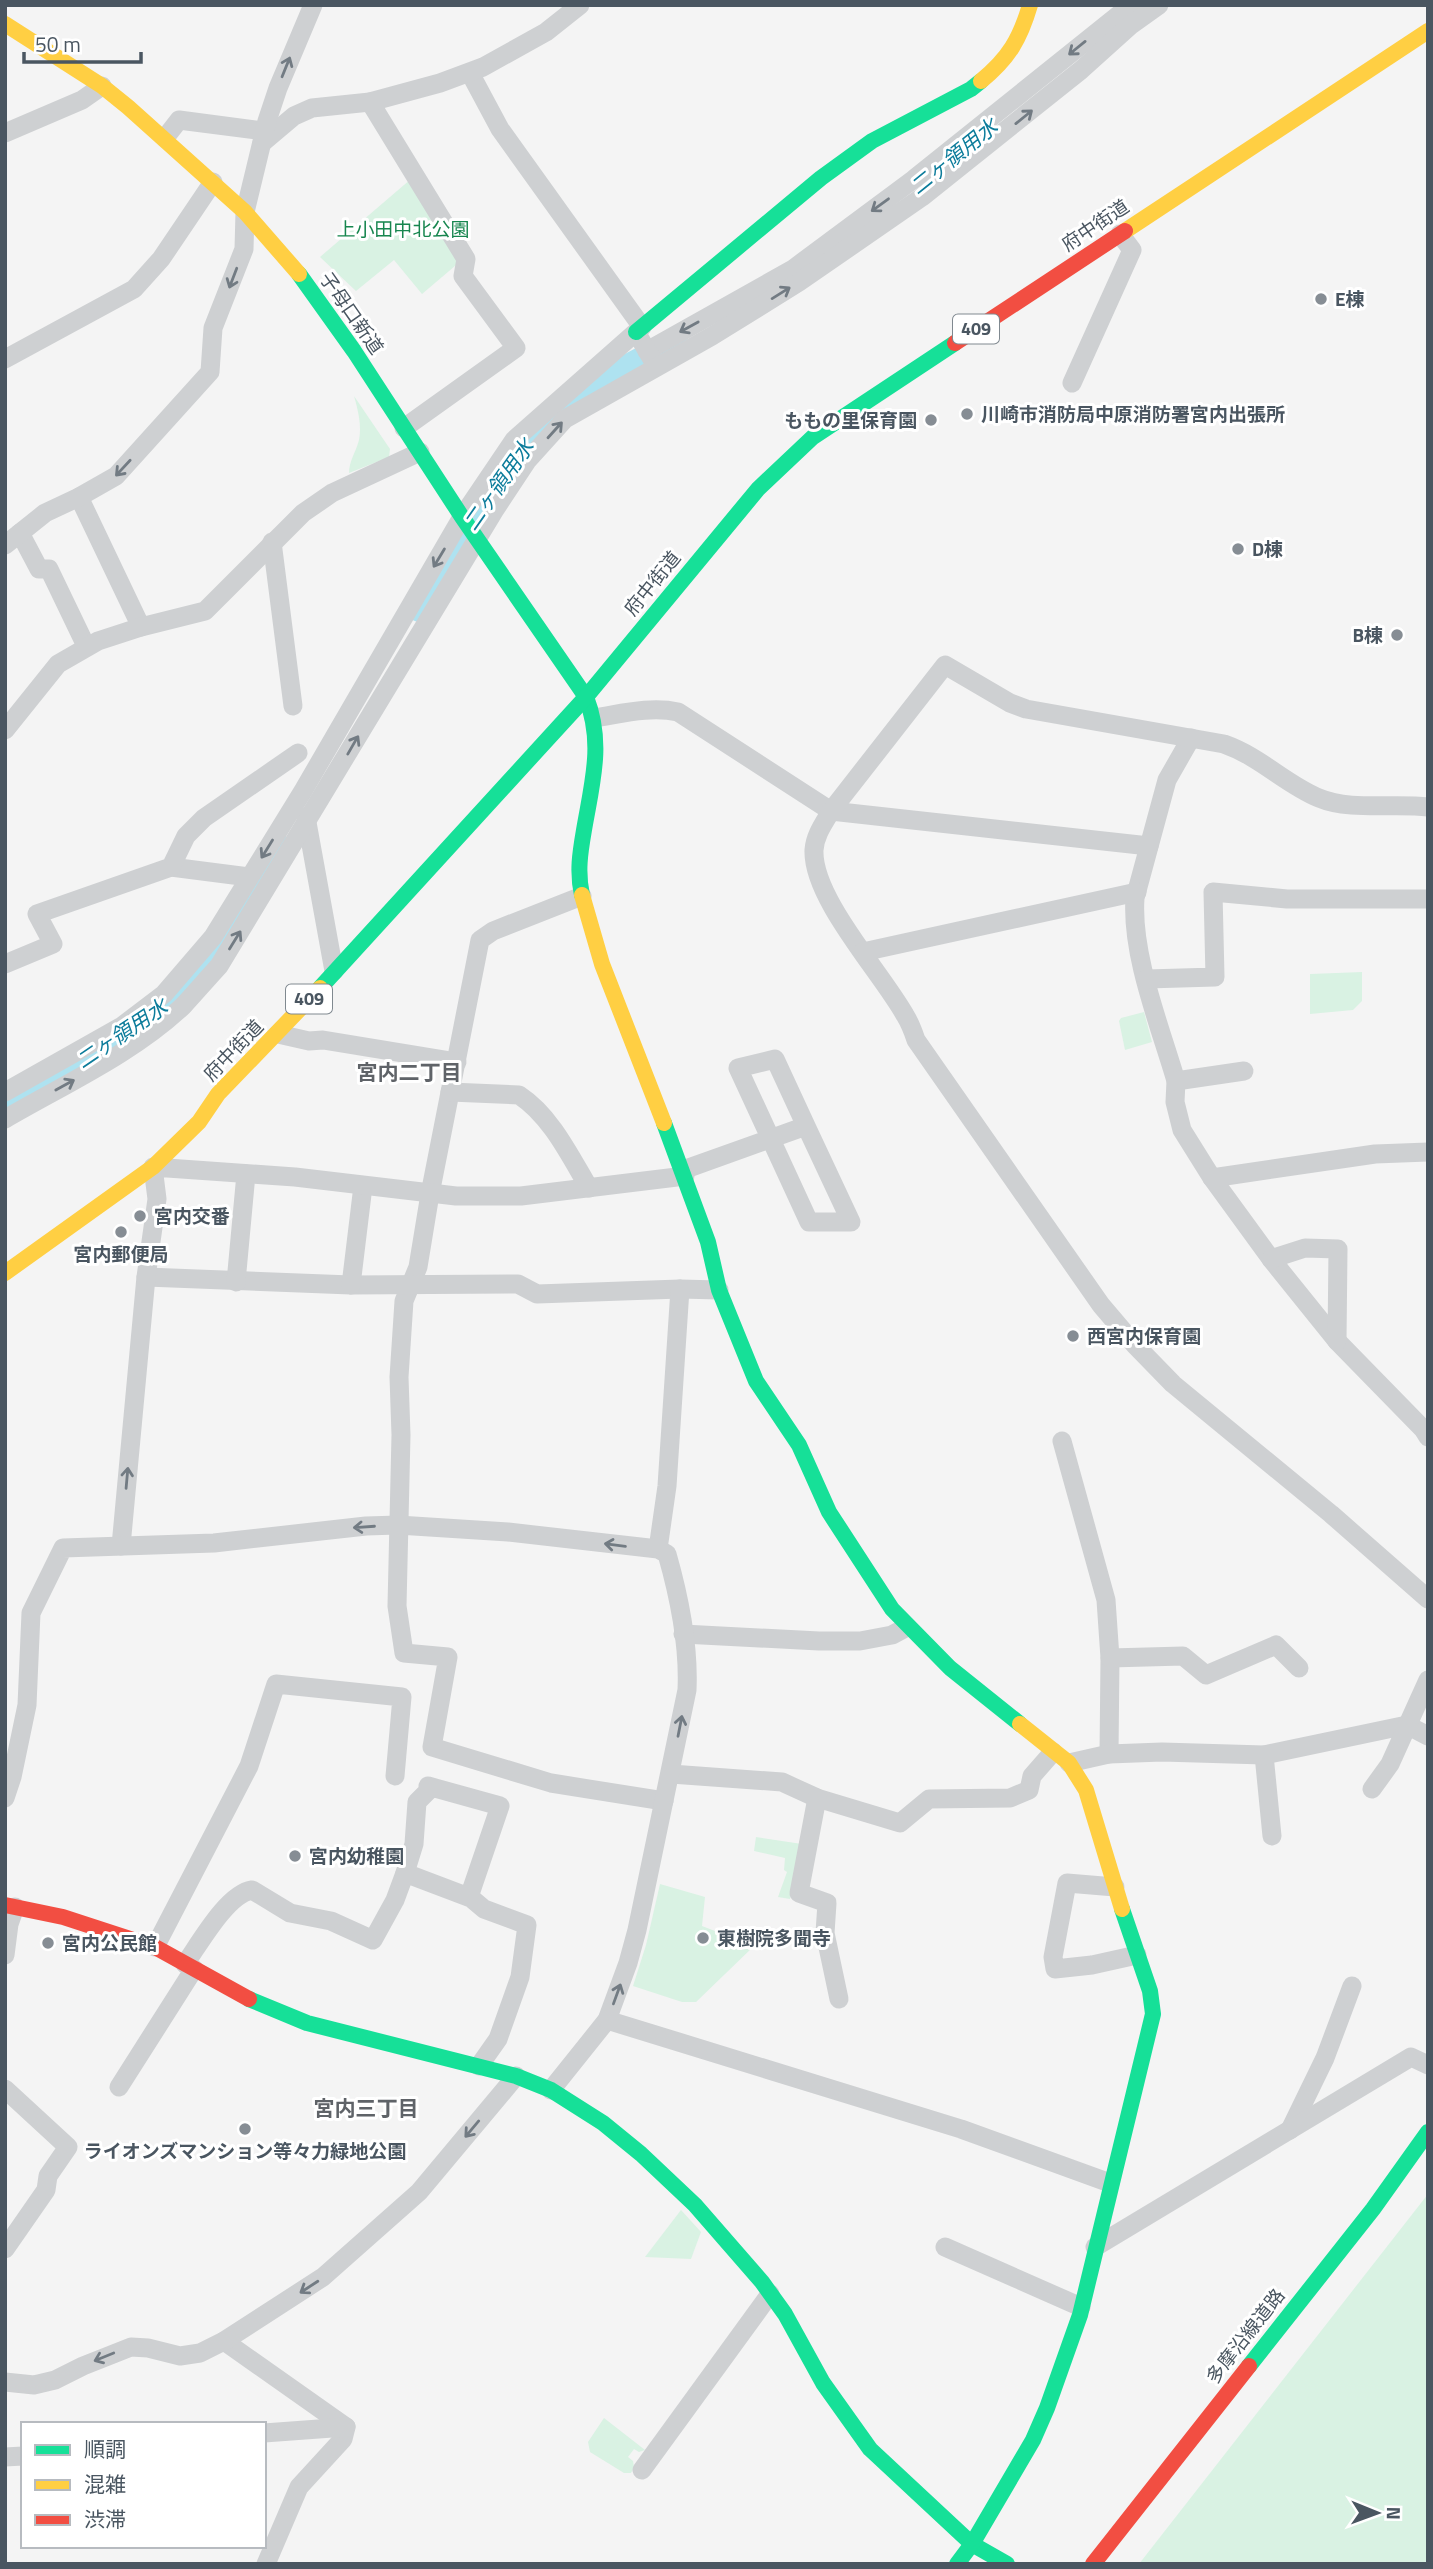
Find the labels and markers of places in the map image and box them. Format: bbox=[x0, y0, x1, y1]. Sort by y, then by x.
place label: E棟 bbox=[1335, 284, 1365, 313]
marker: E棟 bbox=[1313, 291, 1329, 307]
place label: 川崎市消防局中原消防署宮内出張所 bbox=[981, 399, 1285, 428]
place label: ももの里保育園 bbox=[784, 405, 917, 434]
marker: 川崎市消防局中原消防署宮内出張所 bbox=[959, 406, 975, 422]
marker: ももの里保育園 bbox=[923, 412, 939, 428]
place label: D棟 bbox=[1252, 534, 1283, 563]
marker: D棟 bbox=[1230, 541, 1246, 557]
place label: B棟 bbox=[1352, 620, 1383, 649]
marker: B棟 bbox=[1389, 627, 1405, 643]
place label: 宮内交番 bbox=[154, 1201, 230, 1230]
marker: 宮内交番 bbox=[132, 1208, 148, 1224]
marker: 宮内郵便局 bbox=[113, 1224, 129, 1240]
place label: 宮内郵便局 bbox=[73, 1239, 169, 1268]
place label: 西宮内保育園 bbox=[1087, 1321, 1201, 1350]
marker: 西宮内保育園 bbox=[1065, 1328, 1081, 1344]
place label: 宮内幼稚園 bbox=[309, 1841, 404, 1870]
marker: 宮内幼稚園 bbox=[287, 1848, 303, 1864]
place label: 東樹院多聞寺 bbox=[717, 1923, 831, 1952]
place label: 宮内公民館 bbox=[62, 1928, 157, 1957]
marker: 東樹院多聞寺 bbox=[695, 1930, 711, 1946]
marker: 宮内公民館 bbox=[40, 1935, 56, 1951]
marker: ライオンズマンション等々力緑地公園 bbox=[237, 2121, 253, 2137]
place label: ライオンズマンション等々力緑地公園 bbox=[84, 2136, 406, 2165]

